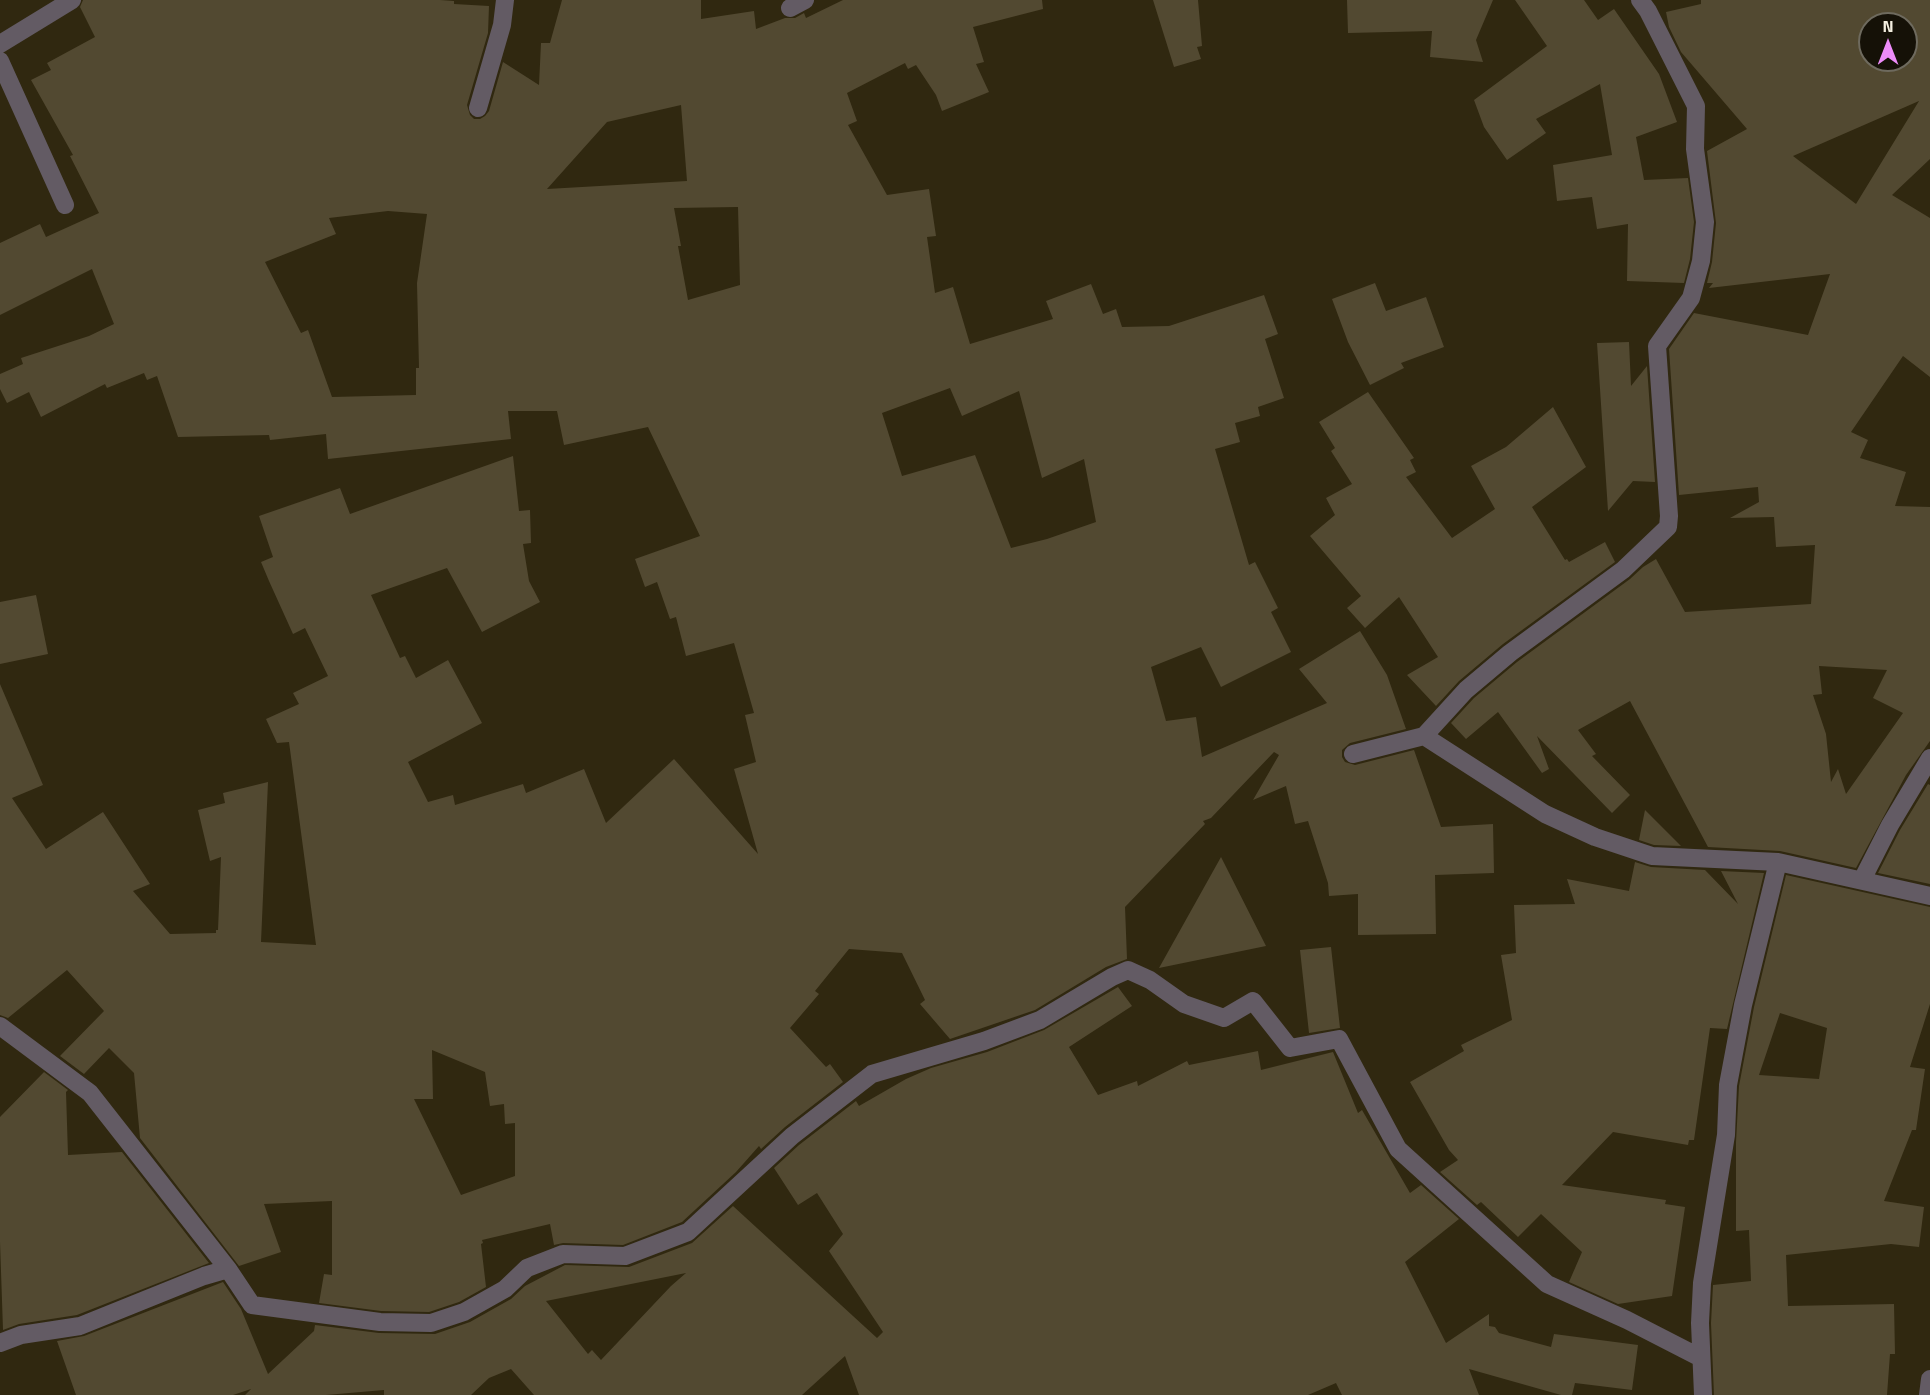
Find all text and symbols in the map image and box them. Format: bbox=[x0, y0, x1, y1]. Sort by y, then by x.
north arrow bbox=[1858, 12, 1918, 72]
text: N bbox=[1882, 14, 1894, 38]

